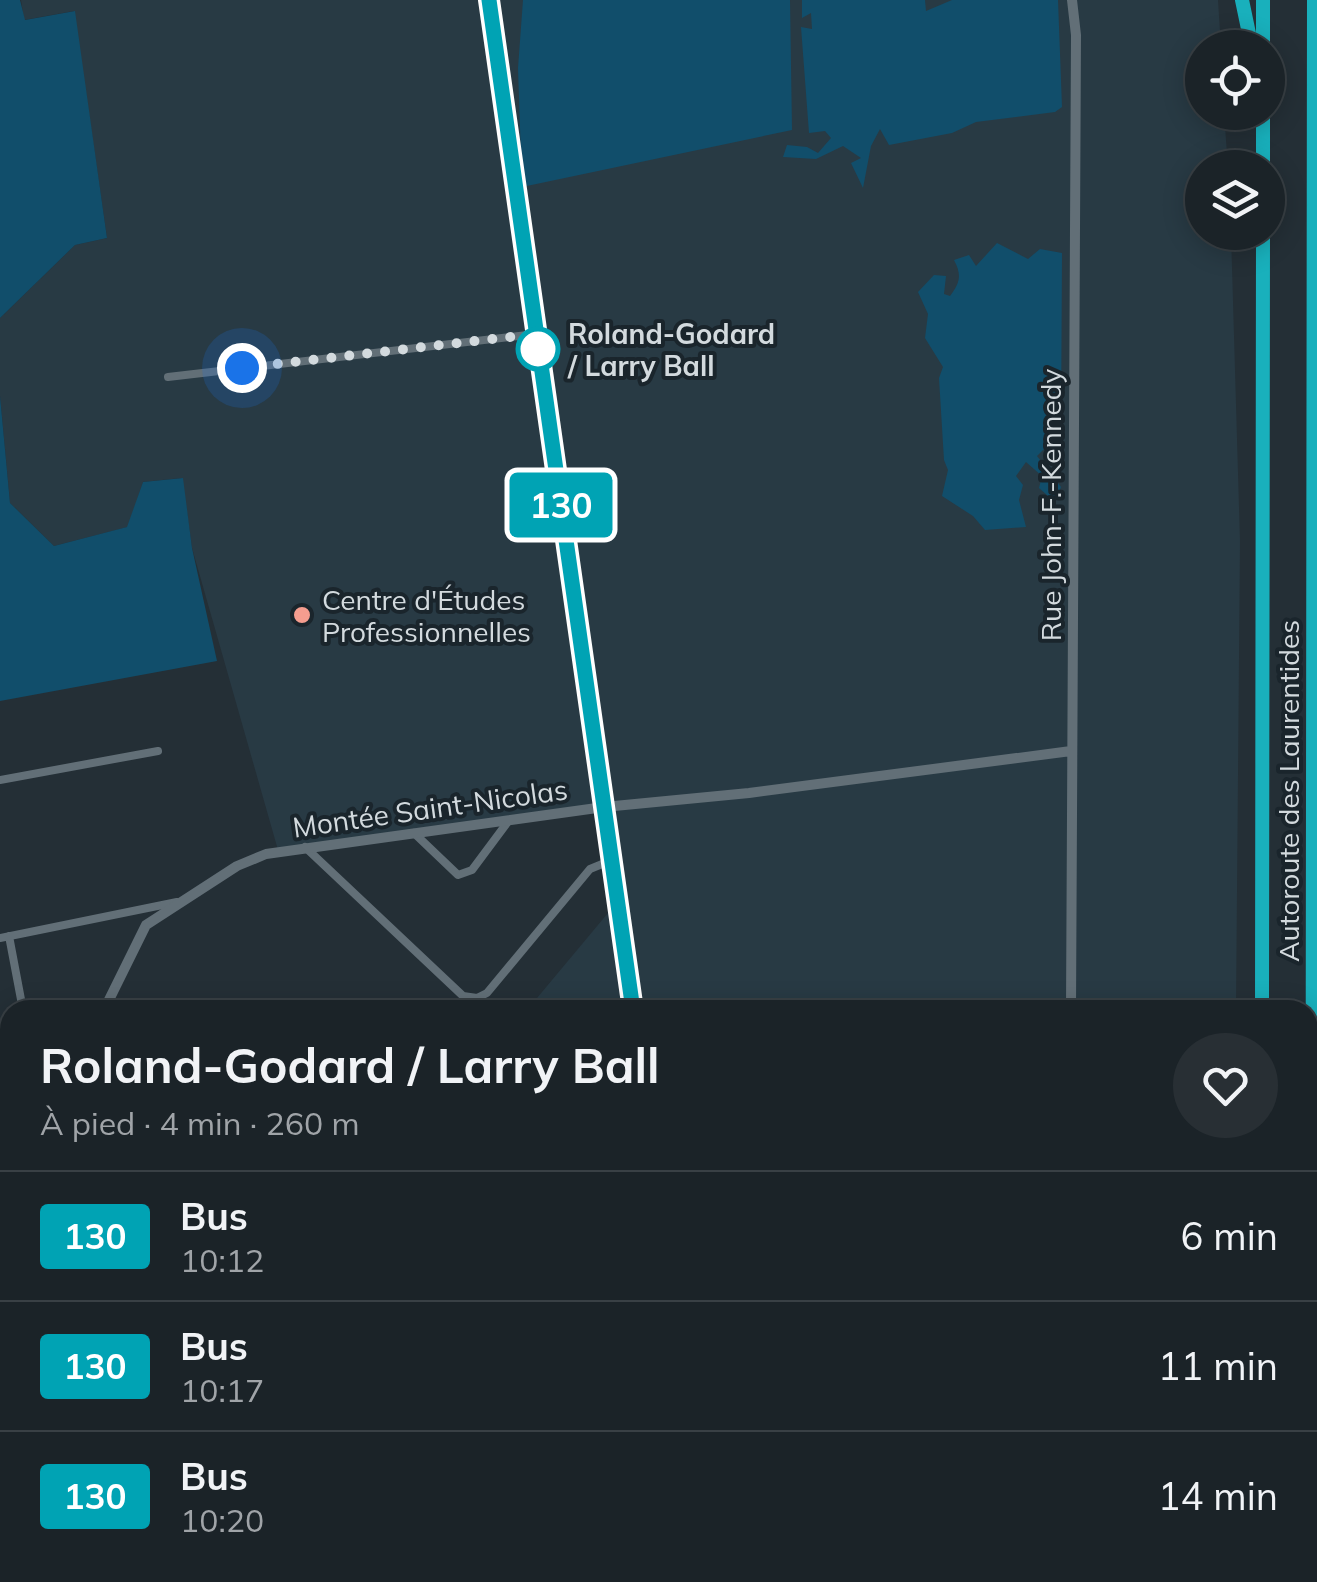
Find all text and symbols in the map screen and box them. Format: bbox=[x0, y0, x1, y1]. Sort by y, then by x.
map controls bbox=[1185, 30, 1285, 250]
button: locate bbox=[1185, 30, 1285, 130]
button: layers bbox=[1185, 150, 1285, 250]
place label: Roland-Godard / Larry Ball bbox=[567, 316, 775, 383]
marker: Roland-Godard / Larry Ball bbox=[517, 328, 559, 370]
your location bbox=[217, 343, 267, 393]
street label: Rue John-F.-Kennedy bbox=[1033, 369, 1068, 641]
line badge: 130 bbox=[504, 472, 618, 538]
text: 130 bbox=[529, 483, 593, 527]
place label: Centre d'Études Professionnelles bbox=[322, 582, 531, 649]
marker: Centre d'Études Professionnelles bbox=[291, 604, 313, 626]
street label: Autoroute des Laurentides bbox=[1271, 620, 1306, 962]
street label: Montée Saint-Nicolas bbox=[290, 771, 570, 845]
button: heart bbox=[1173, 1033, 1278, 1138]
text: Roland-Godard / Larry Ball bbox=[40, 1035, 660, 1095]
text: À pied · 4 min · 260 m bbox=[40, 1103, 360, 1143]
text: Bus bbox=[180, 1192, 248, 1240]
text: 6 min bbox=[1181, 1212, 1278, 1260]
text: 130 bbox=[63, 1214, 127, 1258]
text: 10:12 bbox=[180, 1240, 264, 1280]
text: Bus bbox=[180, 1322, 248, 1370]
text: 11 min bbox=[1158, 1342, 1278, 1390]
text: 130 bbox=[63, 1344, 127, 1388]
text: 10:17 bbox=[180, 1370, 264, 1410]
text: Bus bbox=[180, 1452, 248, 1500]
text: 14 min bbox=[1158, 1472, 1278, 1520]
text: 130 bbox=[63, 1474, 127, 1518]
text: 10:20 bbox=[180, 1500, 264, 1540]

